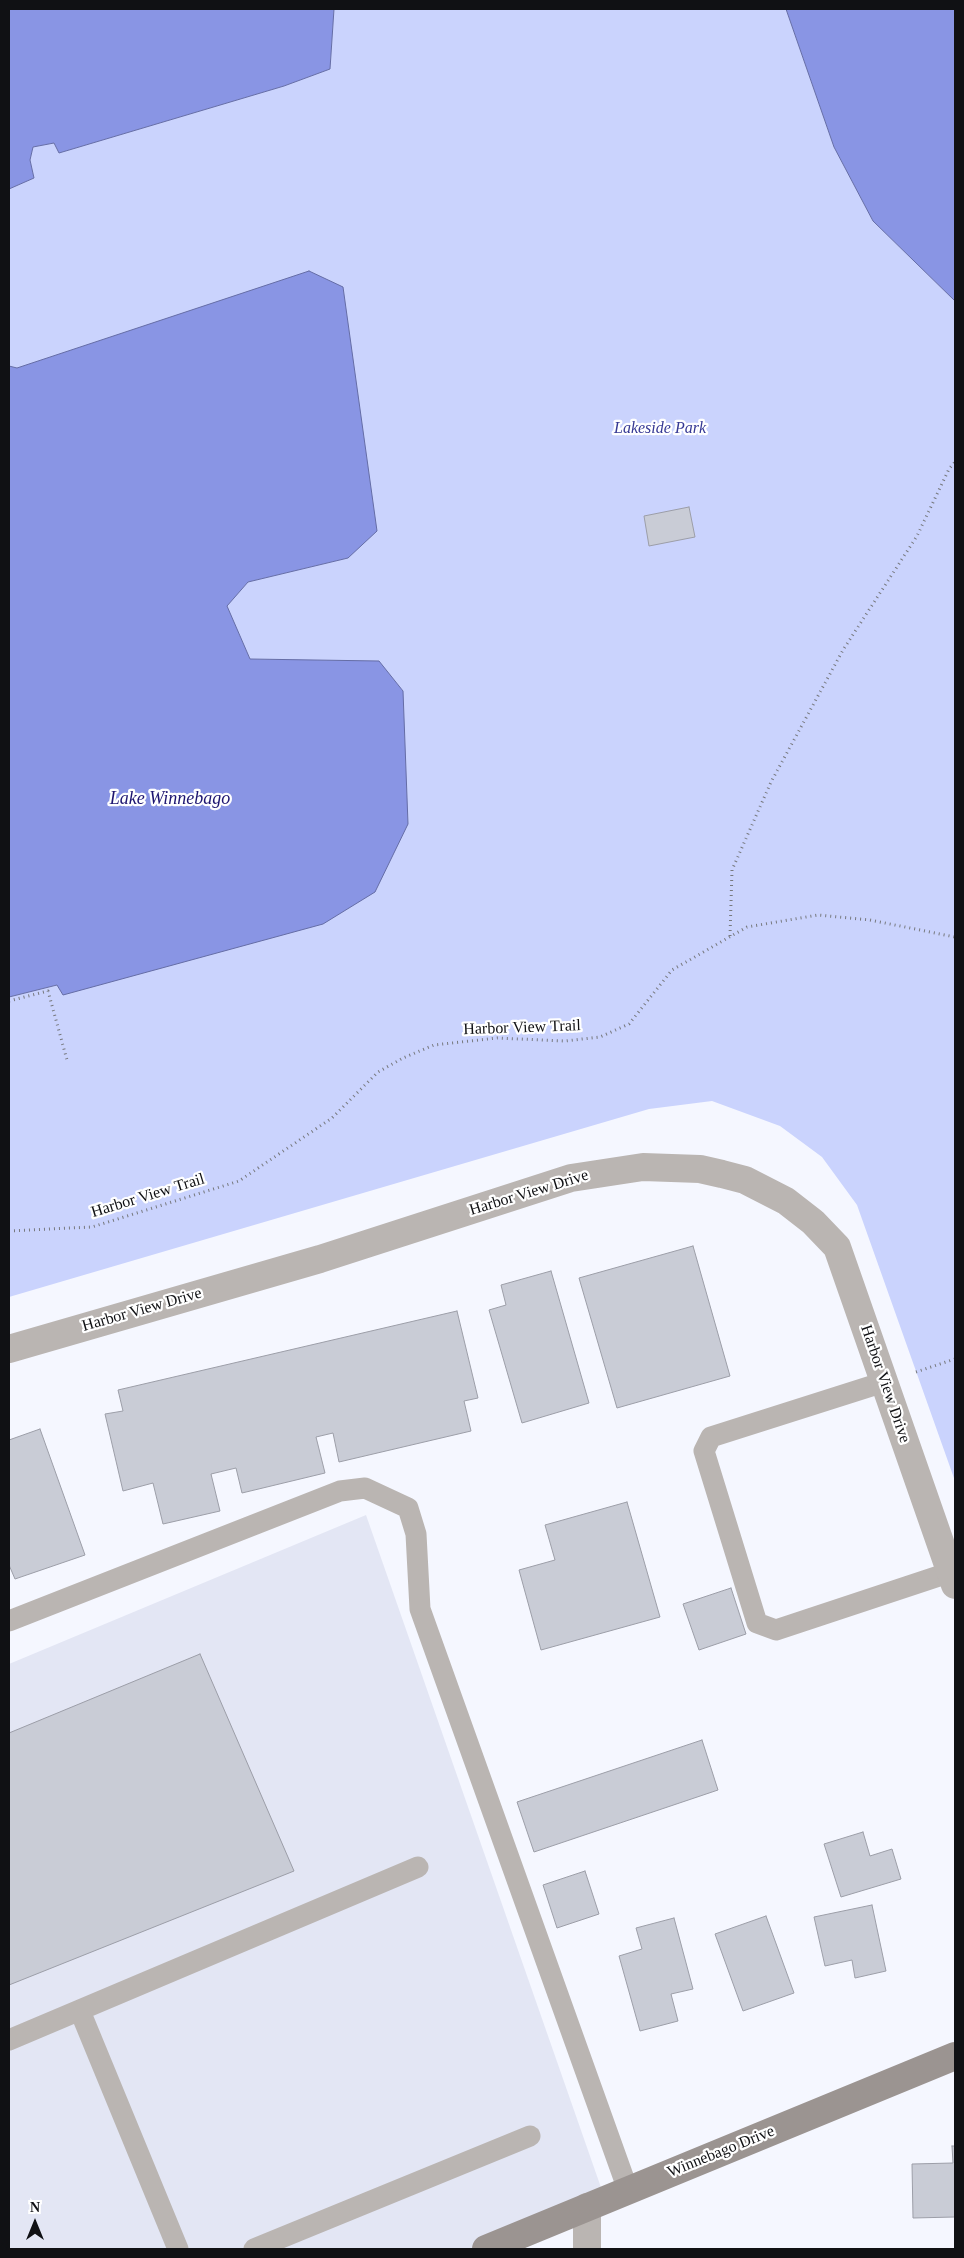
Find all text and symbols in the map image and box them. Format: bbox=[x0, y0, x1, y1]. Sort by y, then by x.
park label: Lakeside Park bbox=[614, 419, 706, 439]
water label: Lake Winnebago bbox=[110, 788, 230, 810]
street label: Harbor View Trail bbox=[463, 1016, 581, 1040]
street label: Harbor View Drive bbox=[467, 1166, 591, 1220]
street label: Harbor View Trail bbox=[89, 1170, 207, 1222]
street label: Harbor View Drive bbox=[80, 1284, 204, 1336]
street label: Harbor View Drive bbox=[856, 1323, 914, 1445]
street label: Winnebago Drive bbox=[665, 2122, 777, 2182]
north arrow bbox=[10, 2198, 60, 2248]
text: N bbox=[30, 2200, 40, 2215]

